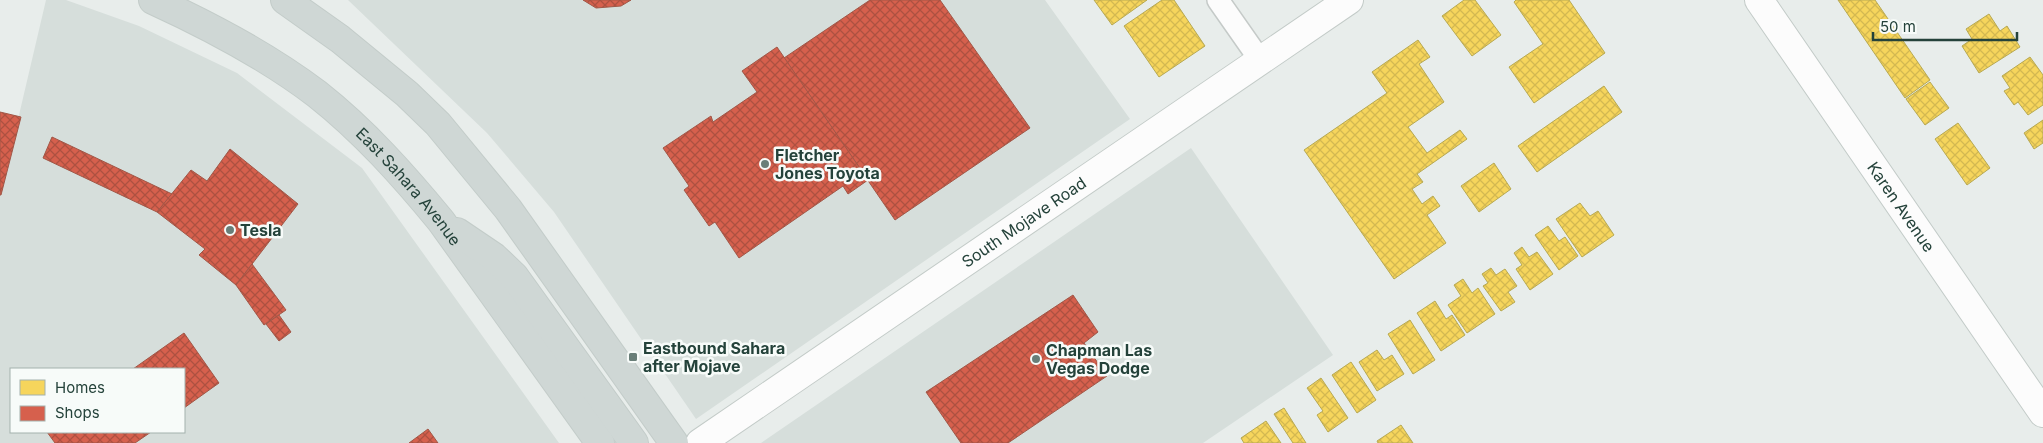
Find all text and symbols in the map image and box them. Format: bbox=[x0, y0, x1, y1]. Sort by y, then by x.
scale bar bbox=[1873, 10, 2017, 42]
text: 50 m bbox=[1880, 17, 1916, 36]
street label: East Sahara Avenue bbox=[352, 123, 465, 250]
place label: Fletcher Jones Toyota bbox=[775, 145, 880, 183]
marker: Fletcher Jones Toyota bbox=[759, 158, 771, 170]
street label: Karen Avenue bbox=[1863, 158, 1939, 256]
street label: South Mojave Road bbox=[958, 172, 1090, 272]
place label: Tesla bbox=[240, 220, 282, 240]
marker: Tesla bbox=[224, 224, 236, 236]
place label: Eastbound Sahara after Mojave bbox=[643, 338, 785, 376]
place label: Chapman Las Vegas Dodge bbox=[1046, 340, 1152, 378]
marker: Eastbound Sahara after Mojave bbox=[627, 351, 639, 363]
marker: Chapman Las Vegas Dodge bbox=[1030, 353, 1042, 365]
legend bbox=[10, 368, 185, 433]
text: Homes bbox=[55, 378, 105, 397]
text: Shops bbox=[55, 403, 100, 422]

